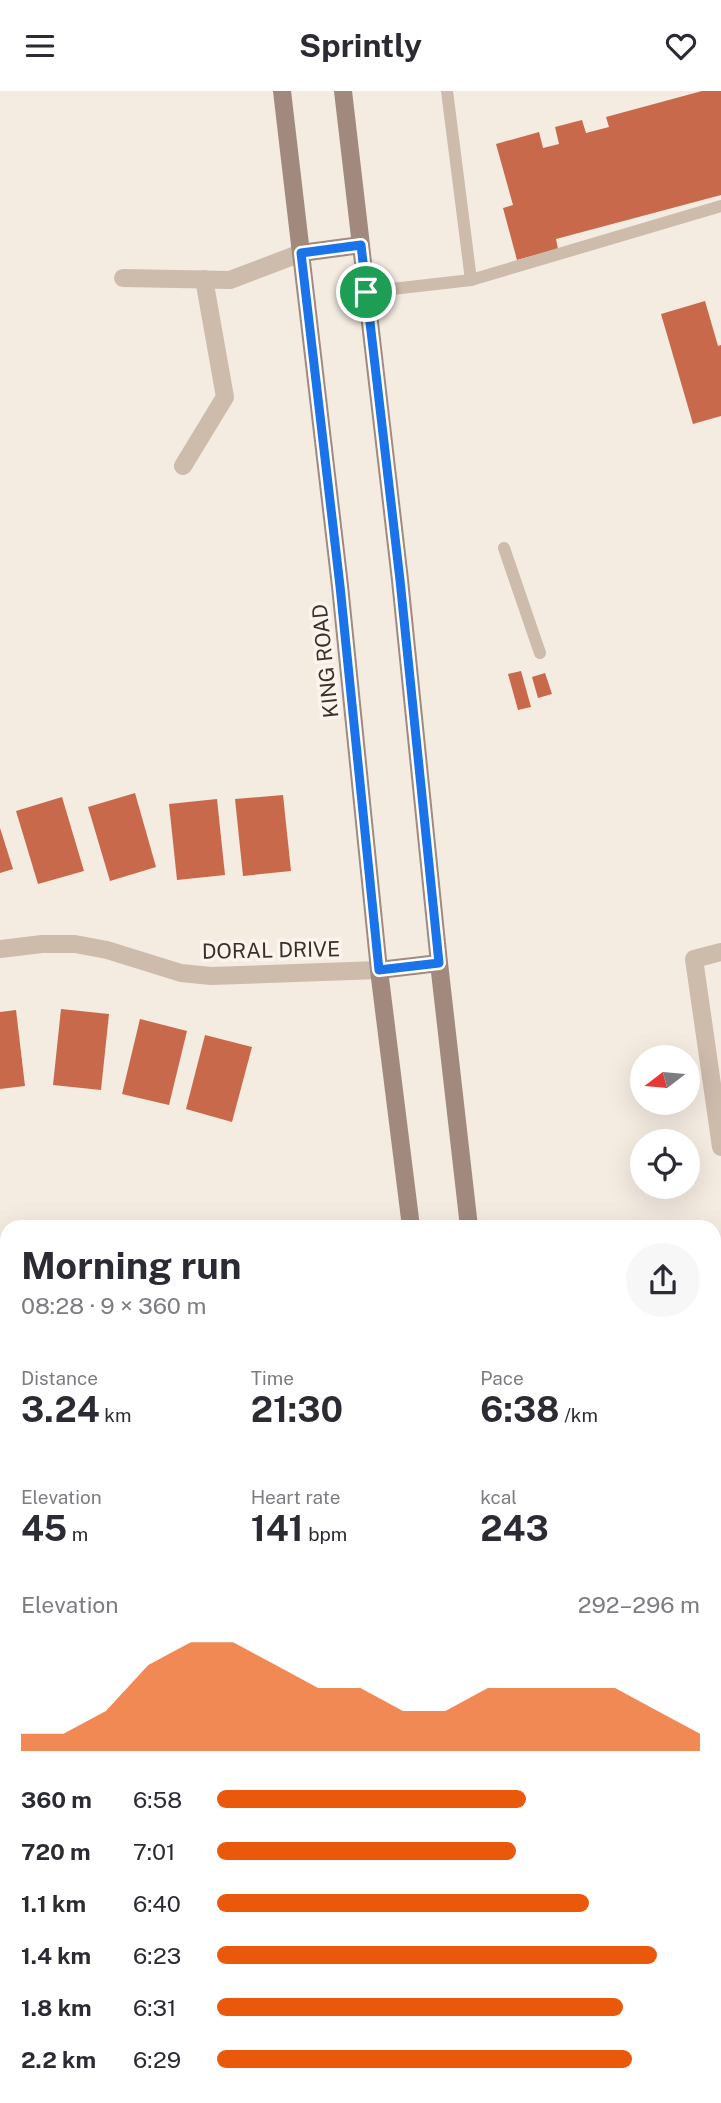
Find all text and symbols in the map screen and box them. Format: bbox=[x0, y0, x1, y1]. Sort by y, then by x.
icon: menu bbox=[21, 27, 59, 65]
text: Sprintly bbox=[299, 27, 422, 64]
icon: heart bbox=[662, 27, 700, 65]
pin bbox=[336, 262, 396, 322]
icon: arrive bbox=[347, 273, 385, 311]
street label: KING ROAD bbox=[307, 603, 343, 719]
street label: DORAL DRIVE bbox=[202, 936, 340, 964]
north arrow bbox=[630, 1045, 700, 1115]
map controls bbox=[630, 1045, 700, 1199]
button: locate bbox=[630, 1129, 700, 1199]
text: Morning run bbox=[21, 1243, 242, 1288]
button: share bbox=[626, 1243, 700, 1317]
text: 08:28 · 9 × 360 m bbox=[21, 1292, 206, 1319]
text: Distance bbox=[21, 1367, 98, 1389]
text: Time bbox=[251, 1367, 294, 1389]
text: Pace bbox=[480, 1367, 524, 1389]
text: 3.24 bbox=[21, 1389, 100, 1430]
text: 21:30 bbox=[251, 1389, 343, 1430]
text: 6:38 bbox=[480, 1389, 560, 1430]
text: km bbox=[100, 1404, 131, 1426]
text: /km bbox=[560, 1404, 598, 1426]
text: Elevation bbox=[21, 1486, 102, 1508]
text: Heart rate bbox=[251, 1486, 340, 1508]
text: kcal bbox=[480, 1486, 517, 1508]
text: 45 bbox=[21, 1508, 67, 1549]
text: 141 bbox=[251, 1508, 304, 1549]
text: 243 bbox=[480, 1508, 549, 1549]
text: m bbox=[67, 1523, 88, 1545]
text: bpm bbox=[304, 1523, 347, 1545]
text: Elevation bbox=[21, 1591, 119, 1618]
text: 292–296 m bbox=[578, 1591, 700, 1618]
text: 360 m bbox=[21, 1786, 92, 1813]
text: 6:58 bbox=[133, 1786, 182, 1813]
text: 720 m bbox=[21, 1838, 91, 1865]
text: 7:01 bbox=[133, 1838, 175, 1865]
text: 1.1 km bbox=[21, 1890, 86, 1917]
text: 6:40 bbox=[133, 1890, 181, 1917]
text: 1.4 km bbox=[21, 1942, 91, 1969]
text: 6:23 bbox=[133, 1942, 181, 1969]
text: 1.8 km bbox=[21, 1994, 92, 2021]
text: 6:31 bbox=[133, 1994, 176, 2021]
text: 2.2 km bbox=[21, 2046, 96, 2073]
text: 6:29 bbox=[133, 2046, 181, 2073]

